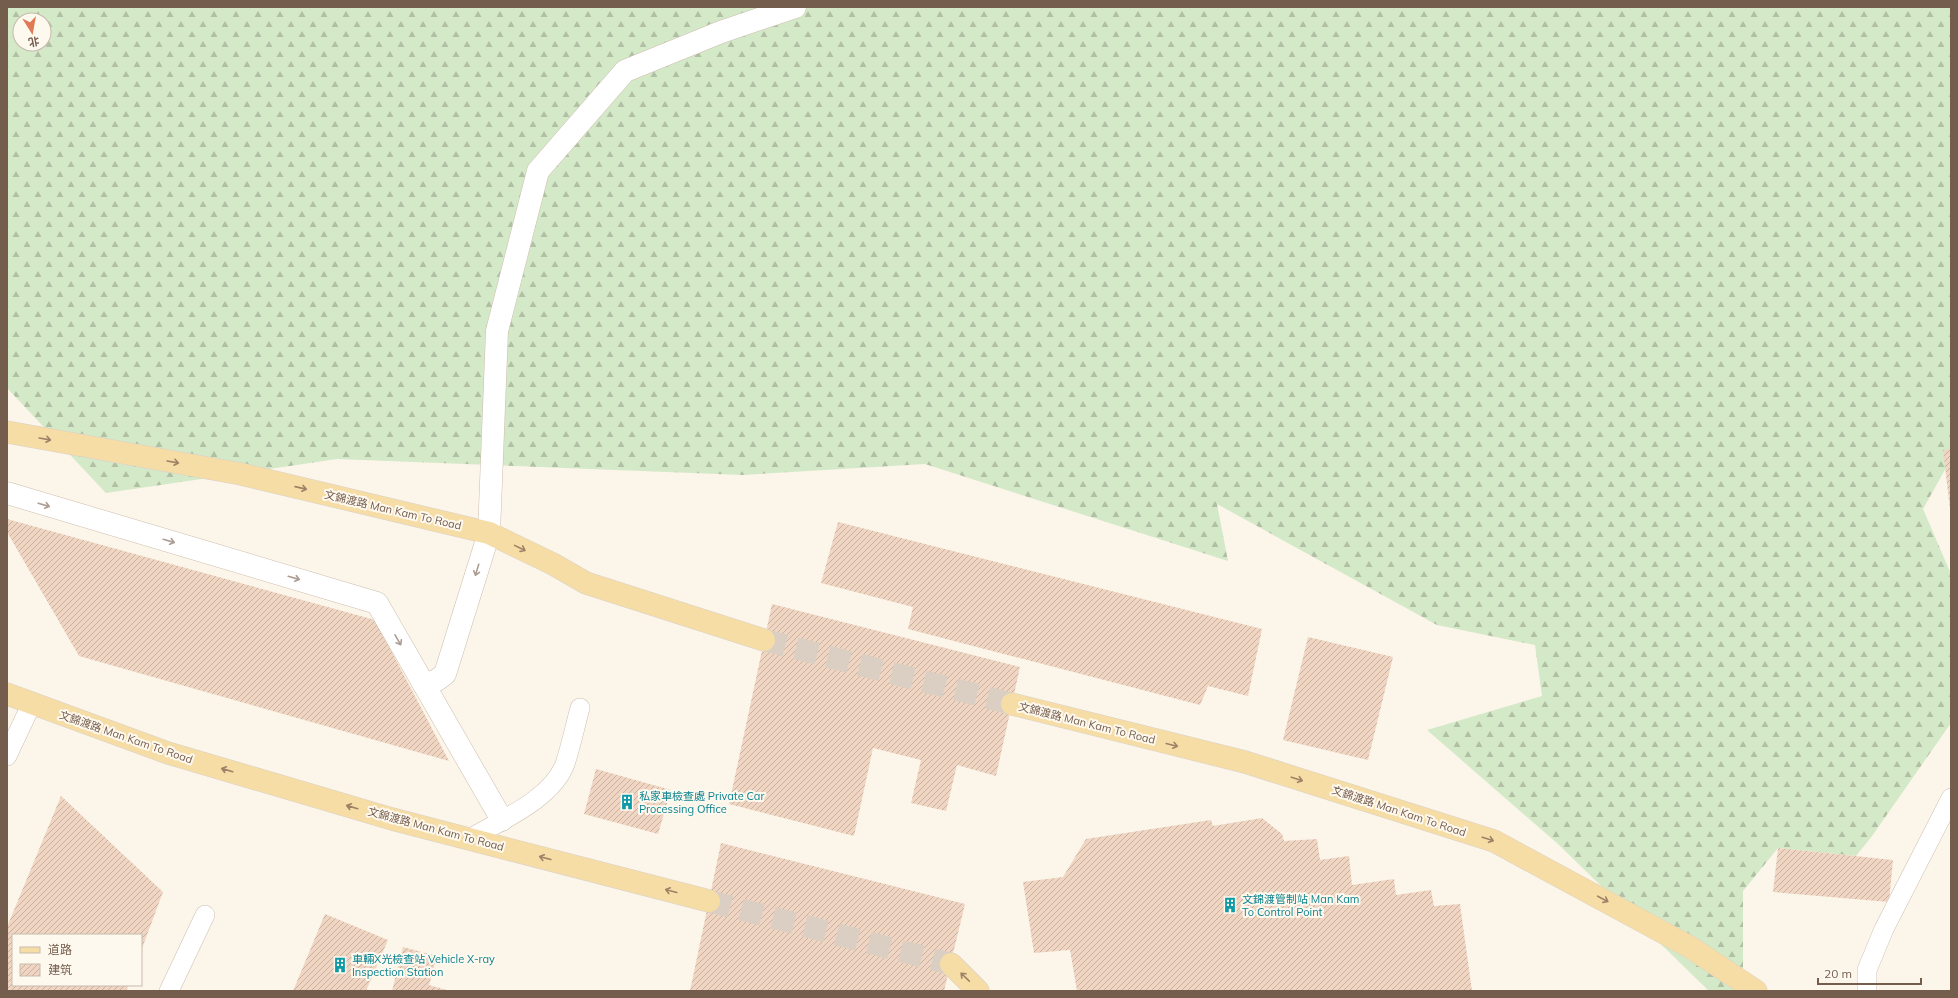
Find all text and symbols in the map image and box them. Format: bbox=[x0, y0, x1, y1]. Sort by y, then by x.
north arrow bbox=[12, 12, 52, 52]
text: 北 bbox=[27, 34, 41, 50]
one-way arrow bbox=[38, 435, 51, 443]
one-way arrow bbox=[166, 458, 179, 466]
one-way arrow bbox=[294, 485, 307, 493]
street label: 文錦渡路 Man Kam To Road bbox=[323, 487, 463, 533]
one-way arrow bbox=[38, 502, 51, 509]
one-way arrow bbox=[162, 538, 175, 545]
one-way arrow bbox=[514, 545, 526, 552]
one-way arrow bbox=[473, 564, 480, 577]
one-way arrow bbox=[287, 575, 300, 582]
one-way arrow bbox=[395, 634, 403, 646]
street label: 文錦渡路 Man Kam To Road bbox=[1017, 699, 1157, 747]
street label: 文錦渡路 Man Kam To Road bbox=[57, 708, 195, 766]
one-way arrow bbox=[1165, 741, 1178, 749]
one-way arrow bbox=[221, 766, 234, 773]
one-way arrow bbox=[1290, 776, 1303, 783]
street label: 文錦渡路 Man Kam To Road bbox=[1330, 783, 1468, 839]
place label: 私家車檢查處 Private Car Processing Office bbox=[639, 789, 764, 816]
building icon: 私家車檢查處 Private Car Processing Office bbox=[618, 793, 636, 811]
one-way arrow bbox=[346, 803, 359, 810]
street label: 文錦渡路 Man Kam To Road bbox=[366, 804, 506, 854]
one-way arrow bbox=[1481, 836, 1494, 843]
one-way arrow bbox=[539, 854, 552, 861]
one-way arrow bbox=[665, 887, 678, 894]
place label: 文錦渡管制站 Man Kam To Control Point bbox=[1242, 892, 1359, 919]
building icon: 文錦渡管制站 Man Kam To Control Point bbox=[1221, 896, 1239, 914]
one-way arrow bbox=[1597, 896, 1609, 904]
legend bbox=[12, 934, 142, 986]
text: 道路 bbox=[48, 942, 72, 957]
place label: 車輛X光檢查站 Vehicle X-ray Inspection Station bbox=[352, 952, 495, 979]
building icon: 車輛X光檢查站 Vehicle X-ray Inspection Station bbox=[331, 956, 349, 974]
scale bar bbox=[1818, 960, 1921, 986]
text: 建筑 bbox=[48, 962, 72, 977]
text: 20 m bbox=[1824, 966, 1852, 981]
one-way arrow bbox=[960, 972, 970, 982]

